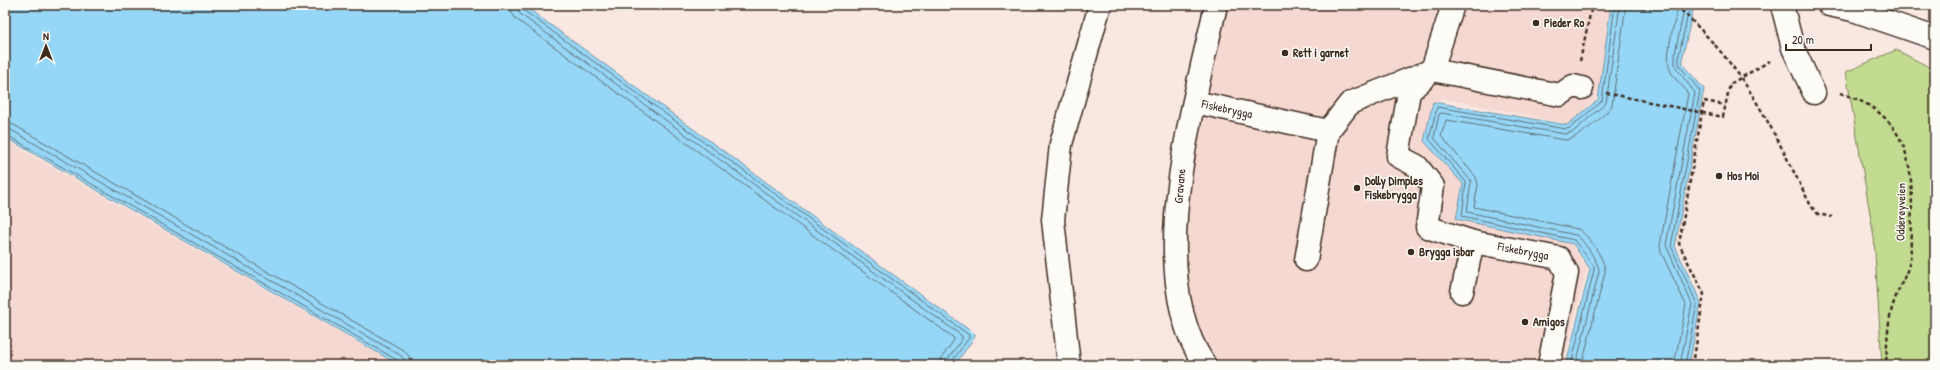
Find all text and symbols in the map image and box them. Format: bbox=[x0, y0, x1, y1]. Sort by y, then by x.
place label: Pieder Ro bbox=[1544, 14, 1585, 31]
marker: Pieder Ro bbox=[1531, 18, 1541, 28]
north arrow bbox=[26, 26, 66, 66]
scale bar bbox=[1786, 26, 1871, 52]
text: N bbox=[43, 29, 49, 43]
text: 20 m bbox=[1792, 31, 1814, 48]
place label: Rett i garnet bbox=[1293, 44, 1350, 62]
marker: Rett i garnet bbox=[1280, 48, 1290, 58]
street label: Fiskebrygga bbox=[1199, 95, 1254, 122]
place label: Hos Moi bbox=[1727, 167, 1760, 184]
street label: Gravane bbox=[1170, 168, 1190, 204]
marker: Hos Moi bbox=[1714, 171, 1724, 181]
place label: Dolly Dimples Fiskebrygga bbox=[1364, 172, 1423, 204]
marker: Dolly Dimples Fiskebrygga bbox=[1352, 183, 1362, 193]
street label: Odderøyveien bbox=[1891, 183, 1910, 241]
street label: Fiskebrygga bbox=[1495, 237, 1550, 264]
place label: Brygga isbar bbox=[1419, 243, 1475, 261]
marker: Brygga isbar bbox=[1406, 247, 1416, 257]
place label: Amigos bbox=[1533, 313, 1565, 331]
marker: Amigos bbox=[1520, 317, 1530, 327]

